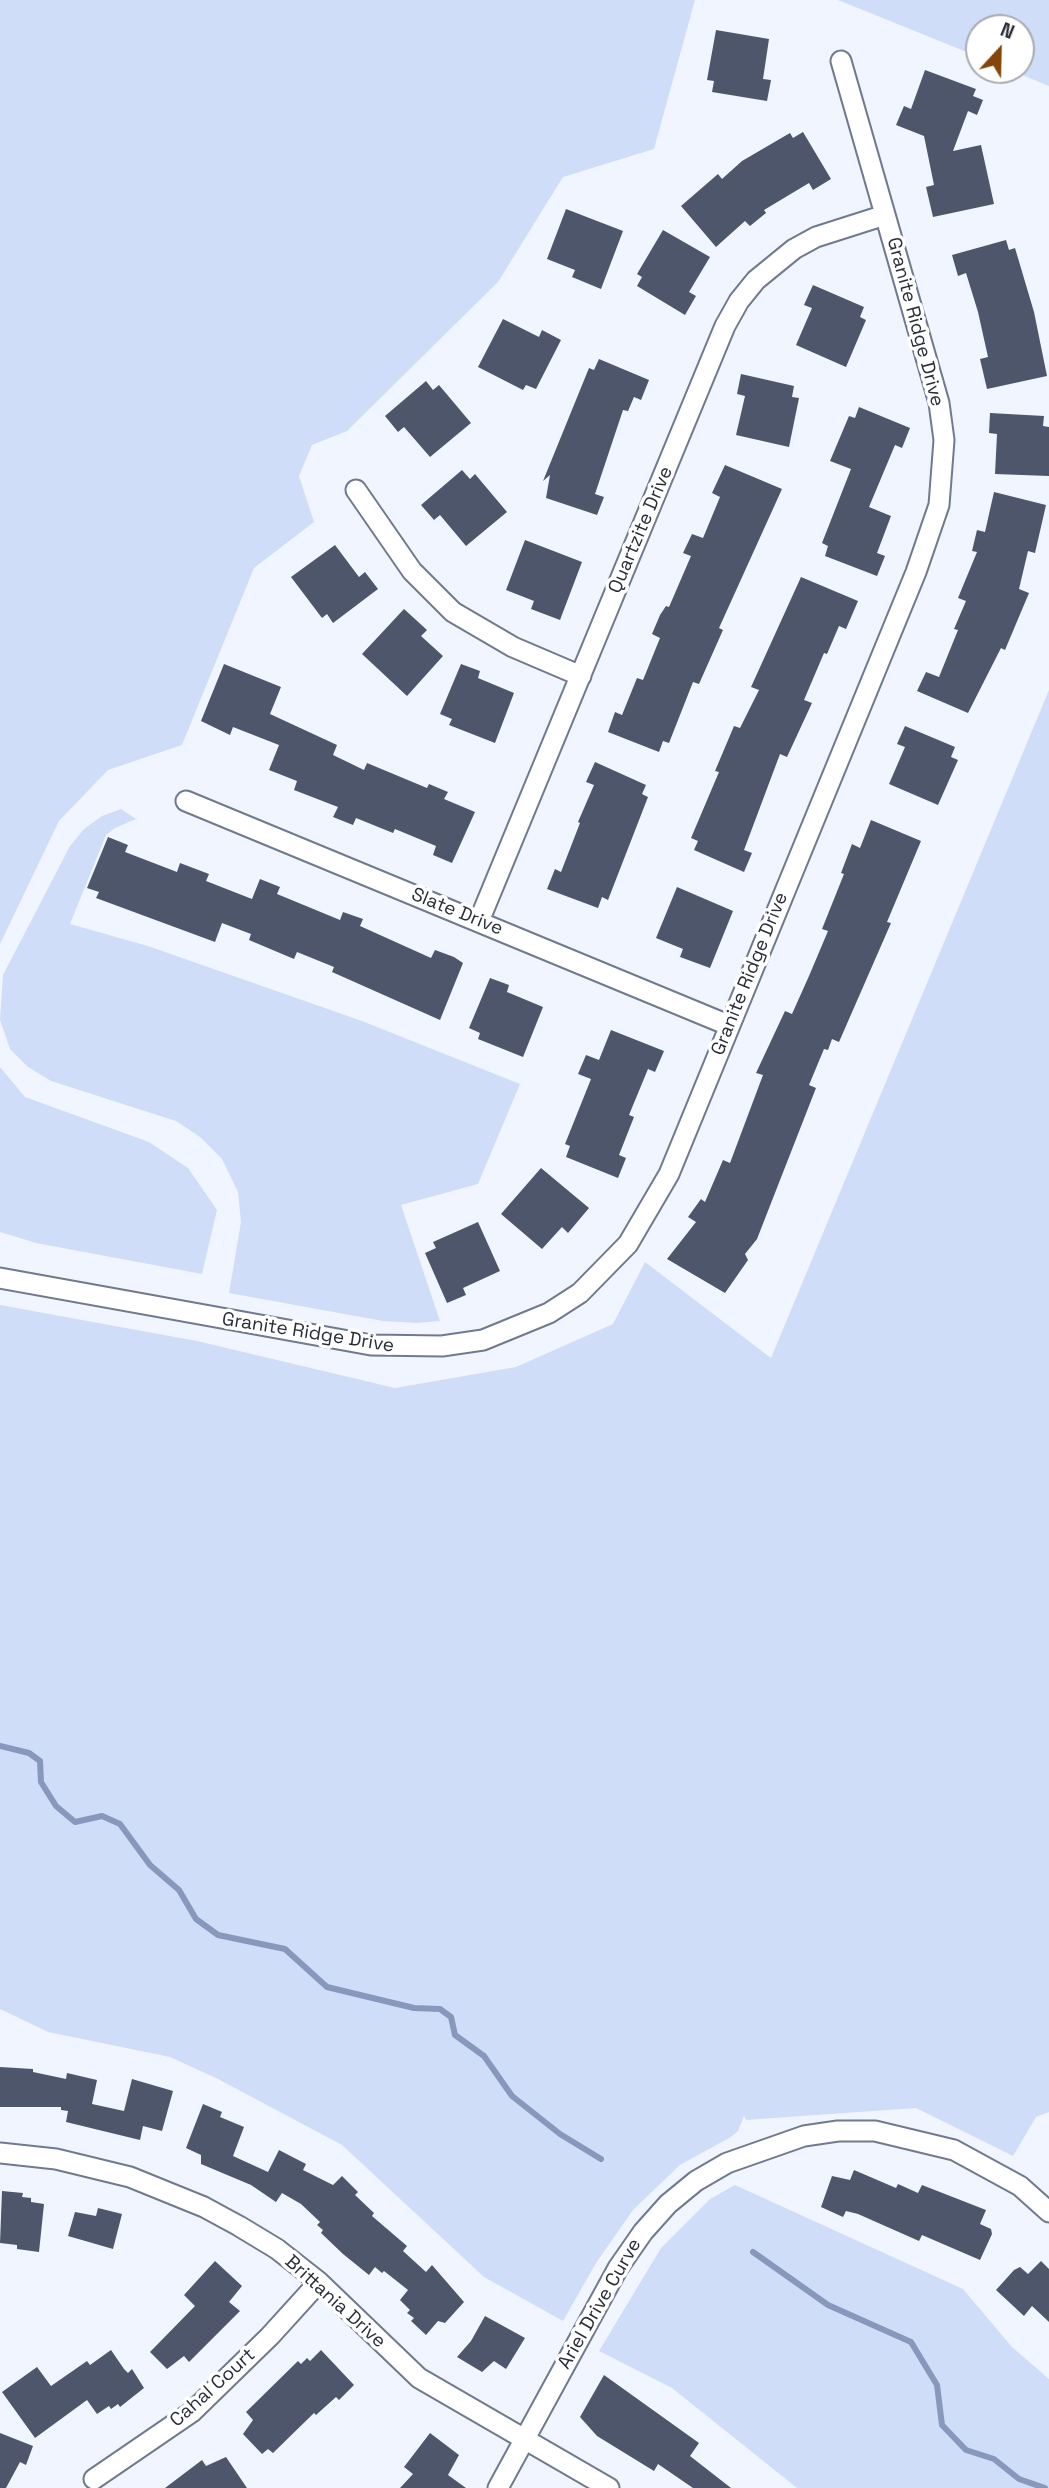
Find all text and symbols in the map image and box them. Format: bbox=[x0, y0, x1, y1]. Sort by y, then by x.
north arrow bbox=[965, 14, 1035, 84]
text: N bbox=[997, 17, 1018, 45]
street label: Granite Ridge Drive bbox=[881, 235, 949, 409]
street label: Quartzite Drive bbox=[604, 463, 678, 597]
street label: Slate Drive bbox=[408, 883, 506, 941]
street label: Granite Ridge Drive bbox=[707, 889, 793, 1059]
street label: Granite Ridge Drive bbox=[220, 1308, 396, 1358]
street label: Ariel Drive Curve bbox=[553, 2235, 647, 2373]
street label: Brittania Drive bbox=[280, 2251, 390, 2353]
street label: Cahal Court bbox=[166, 2344, 260, 2432]

